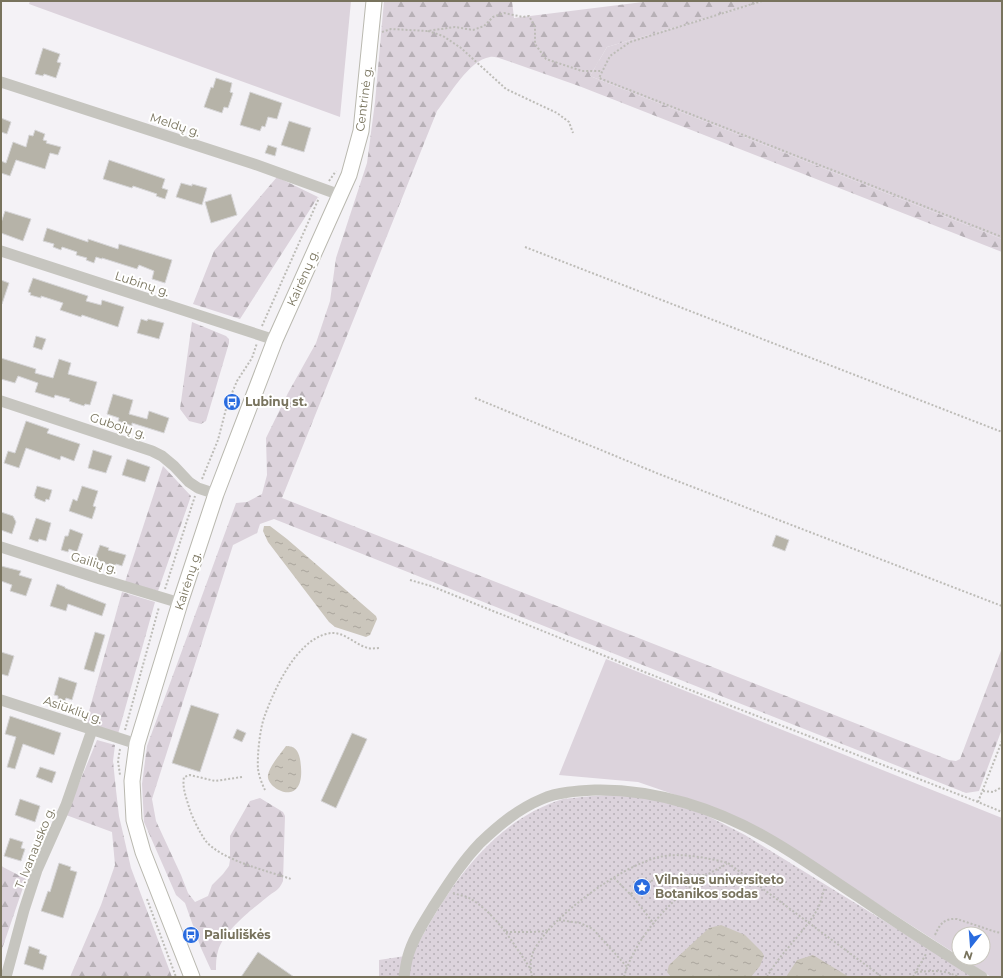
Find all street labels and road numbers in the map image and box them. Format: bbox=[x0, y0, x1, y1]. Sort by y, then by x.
street label: Centrinė g. bbox=[352, 65, 375, 132]
street label: Meldų g. bbox=[148, 109, 202, 140]
street label: Kairėnų g. bbox=[283, 247, 322, 309]
street label: Lubinų g. bbox=[113, 268, 171, 299]
street label: Gubojų g. bbox=[88, 409, 148, 442]
street label: Gailių g. bbox=[69, 548, 119, 577]
street label: Kairėnų g. bbox=[171, 550, 204, 612]
street label: Asiūklių g. bbox=[42, 692, 105, 727]
street label: T. Ivanausko g. bbox=[11, 805, 58, 891]

